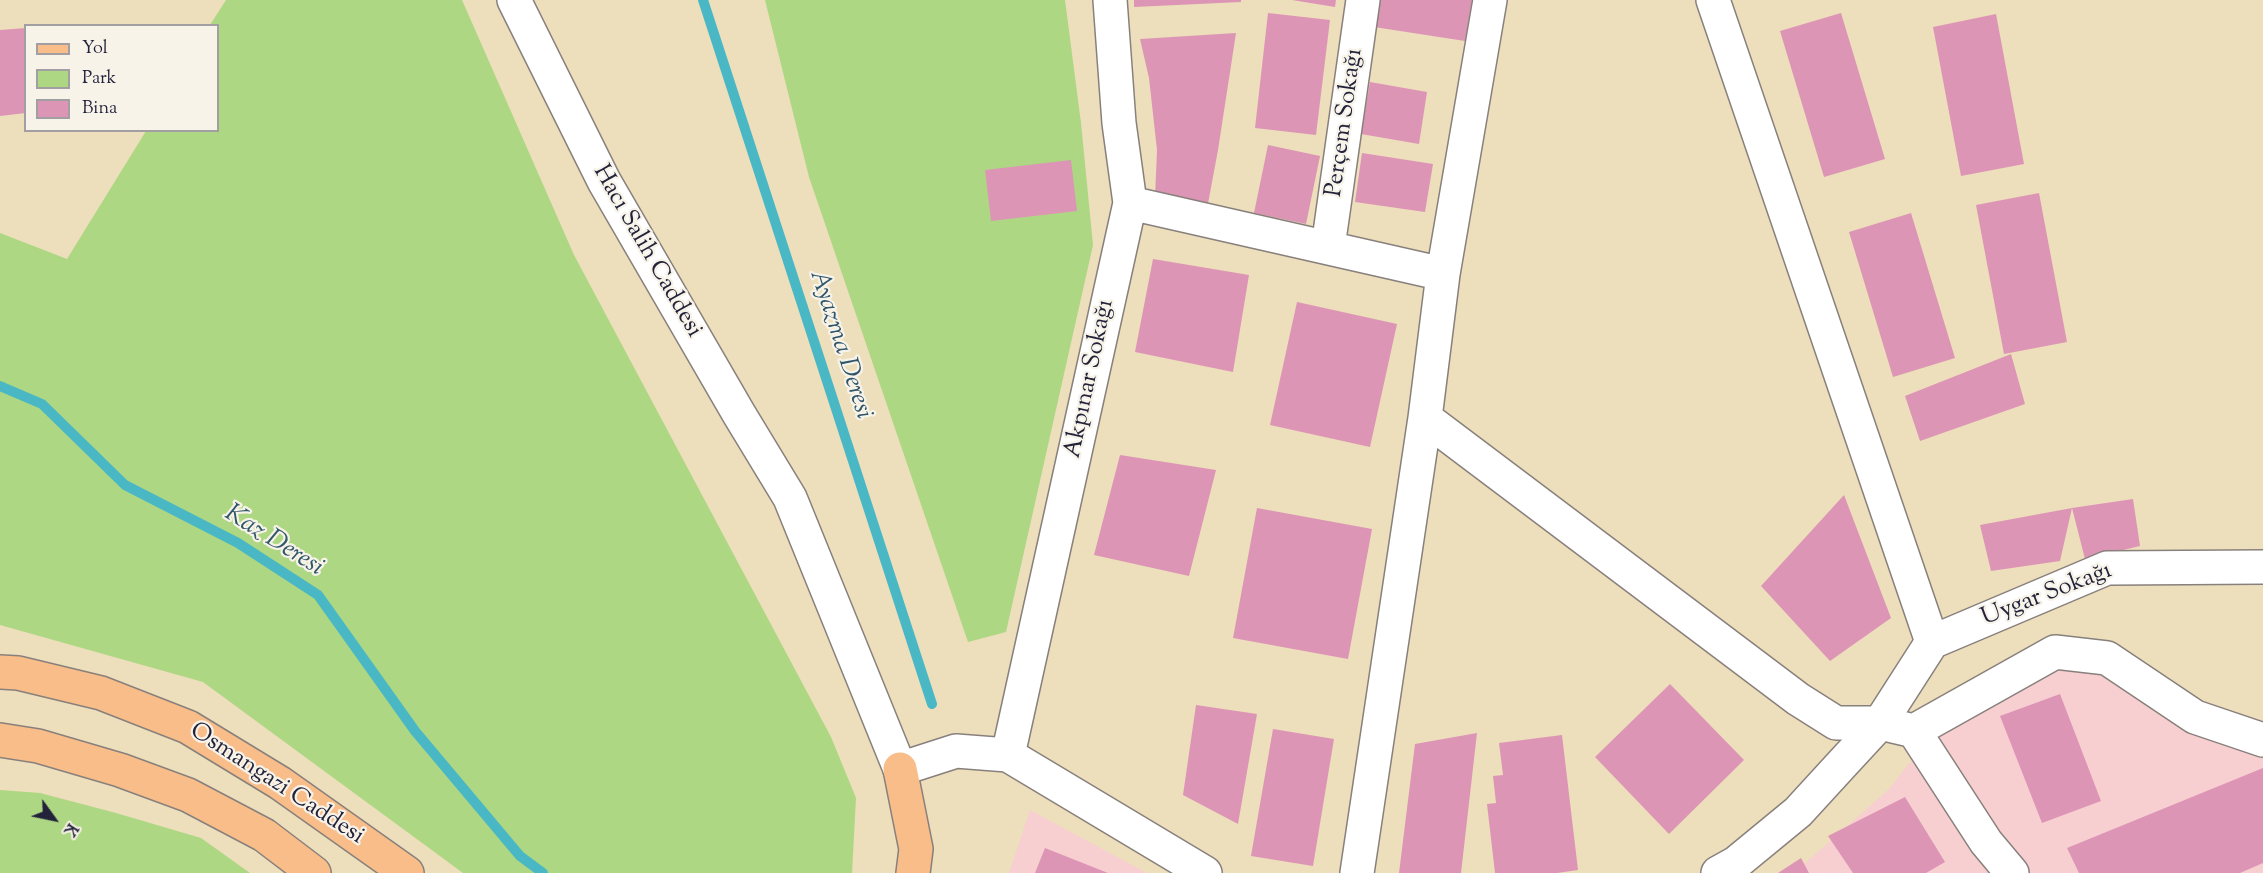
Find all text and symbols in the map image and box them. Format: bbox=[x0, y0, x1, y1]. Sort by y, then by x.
legend bbox=[24, 24, 219, 132]
text: Yol bbox=[82, 36, 108, 62]
street label: Perçem Sokağı bbox=[1321, 47, 1371, 199]
text: Park bbox=[82, 66, 116, 92]
text: Bina bbox=[82, 96, 117, 122]
street label: Hacı Salih Caddesi bbox=[585, 161, 707, 343]
water label: Ayazma Deresi bbox=[800, 267, 878, 423]
street label: Akpınar Sokağı bbox=[1060, 297, 1122, 461]
water label: Kaz Deresi bbox=[218, 499, 328, 585]
street label: Uygar Sokağı bbox=[1978, 558, 2116, 634]
street label: Osmangazi Caddesi bbox=[183, 718, 369, 852]
north arrow bbox=[24, 789, 84, 849]
text: K bbox=[57, 818, 82, 840]

